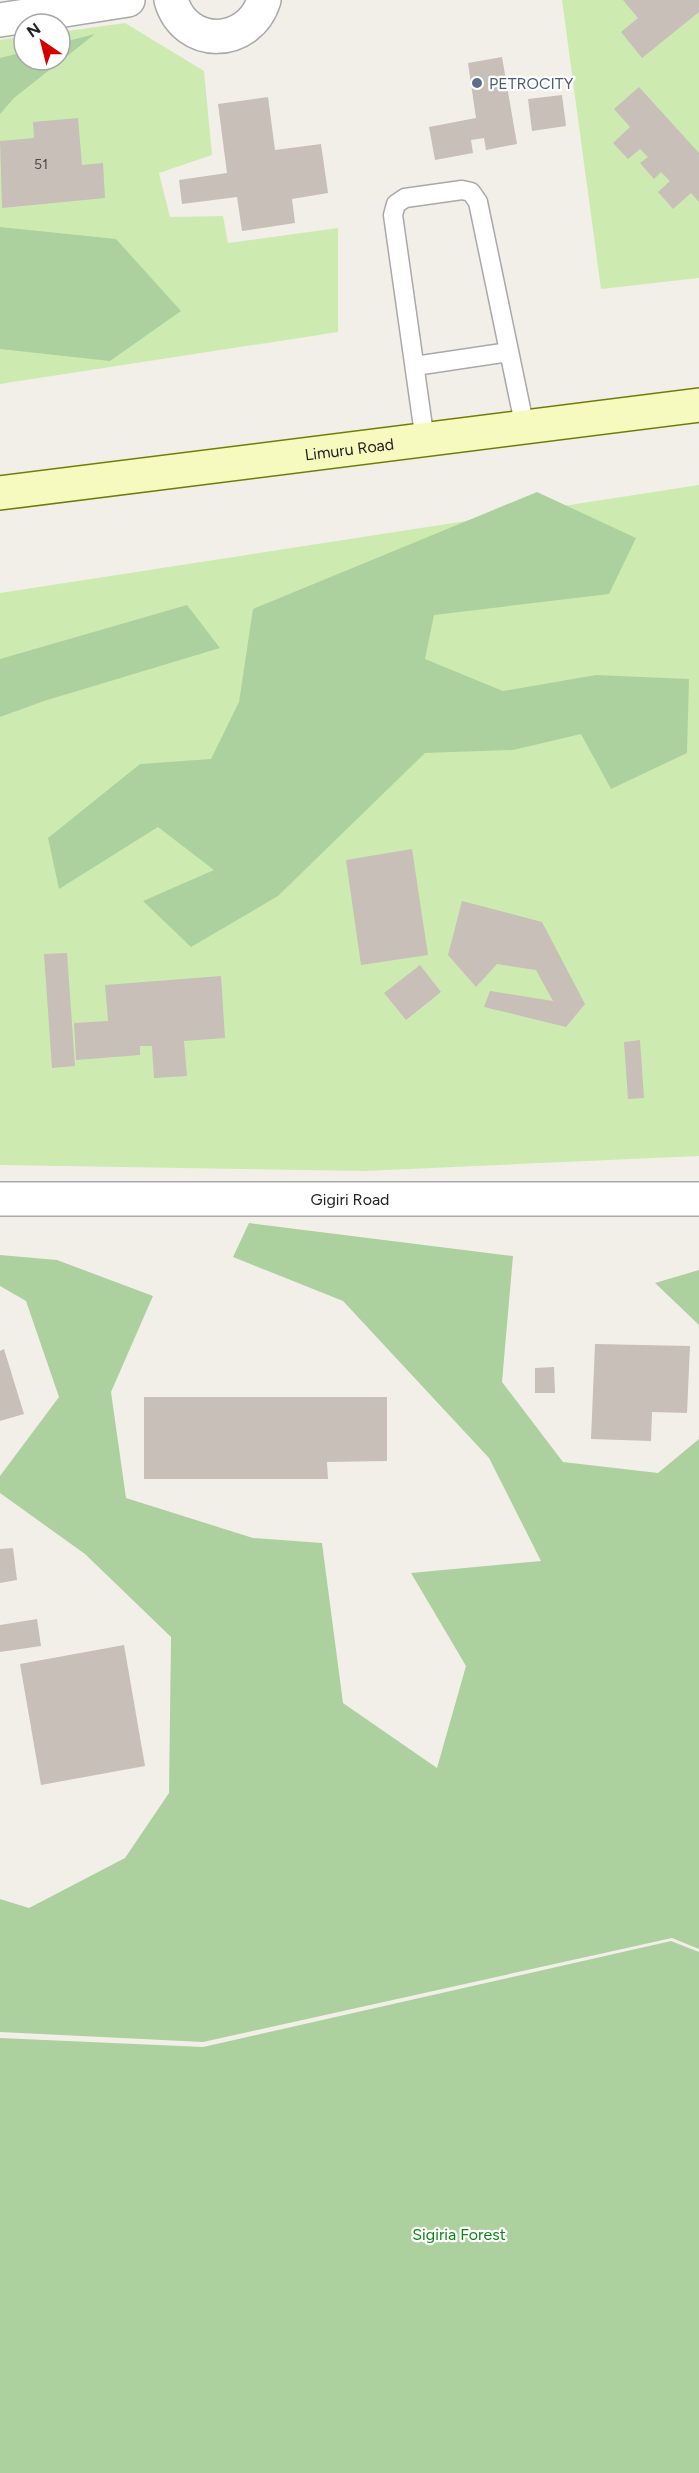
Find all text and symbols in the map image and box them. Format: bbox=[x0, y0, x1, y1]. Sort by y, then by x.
north arrow bbox=[12, 12, 72, 72]
text: N bbox=[23, 19, 44, 41]
place label: PETROCITY bbox=[489, 74, 574, 93]
marker: PETROCITY bbox=[470, 76, 484, 90]
house number: 51 bbox=[34, 156, 48, 173]
street label: Limuru Road bbox=[304, 434, 395, 465]
street label: Gigiri Road bbox=[311, 1190, 389, 1209]
park label: Sigiria Forest bbox=[412, 2225, 506, 2244]

